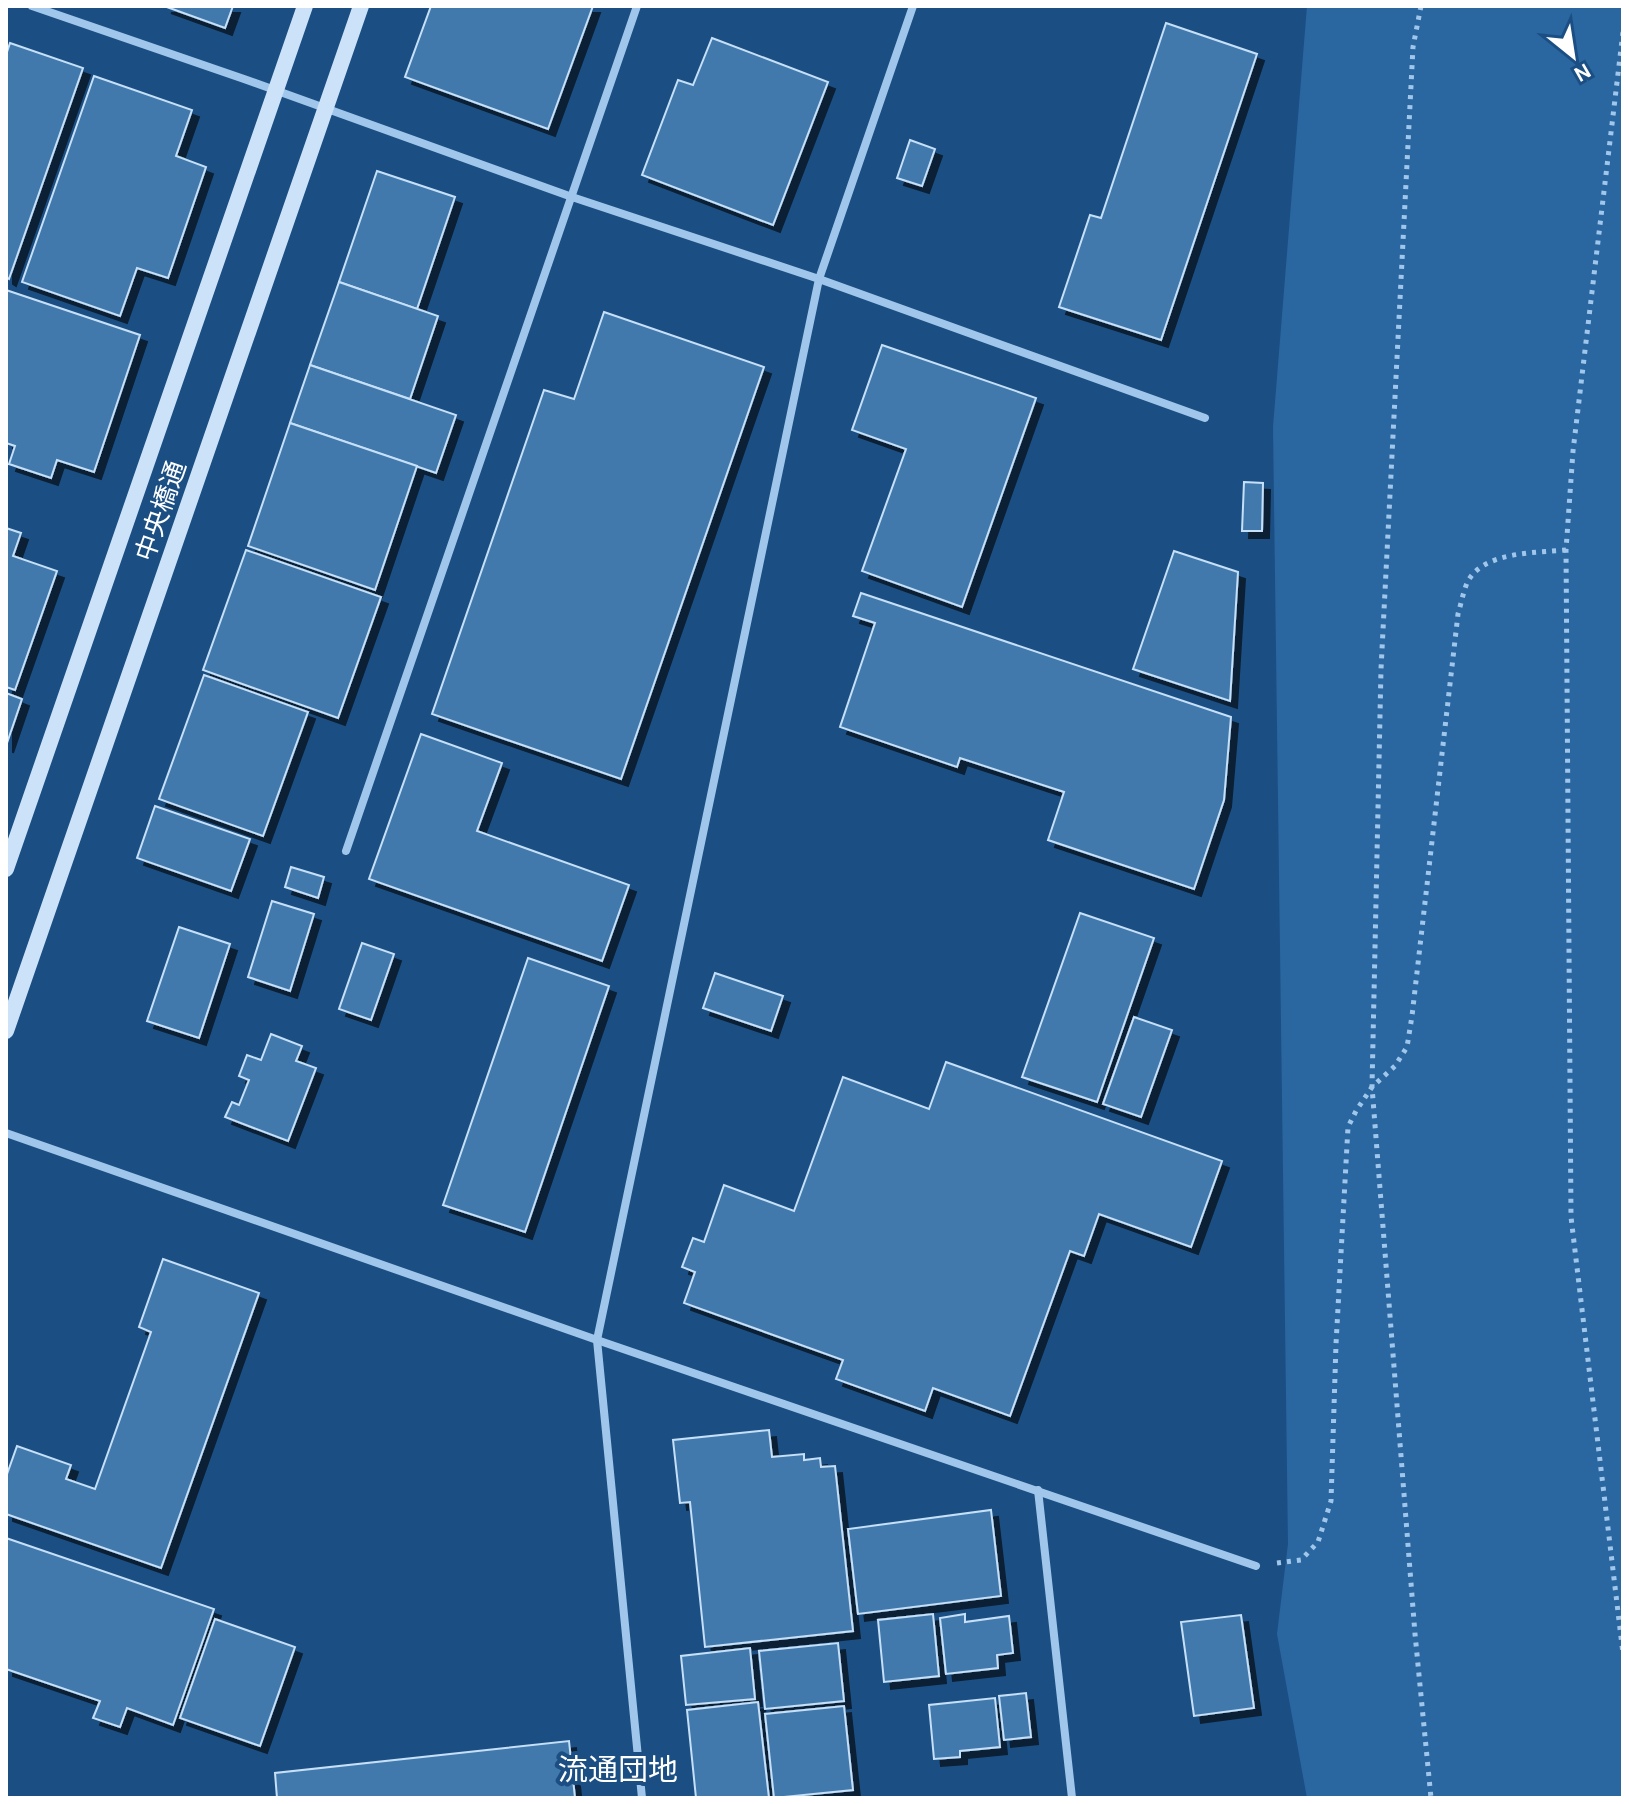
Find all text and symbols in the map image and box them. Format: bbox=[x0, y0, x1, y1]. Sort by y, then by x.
north arrow bbox=[1533, 16, 1613, 96]
text: N bbox=[1569, 57, 1596, 88]
street label: 中央橋通 bbox=[129, 457, 193, 565]
district label: 流通団地 bbox=[558, 1752, 678, 1788]

